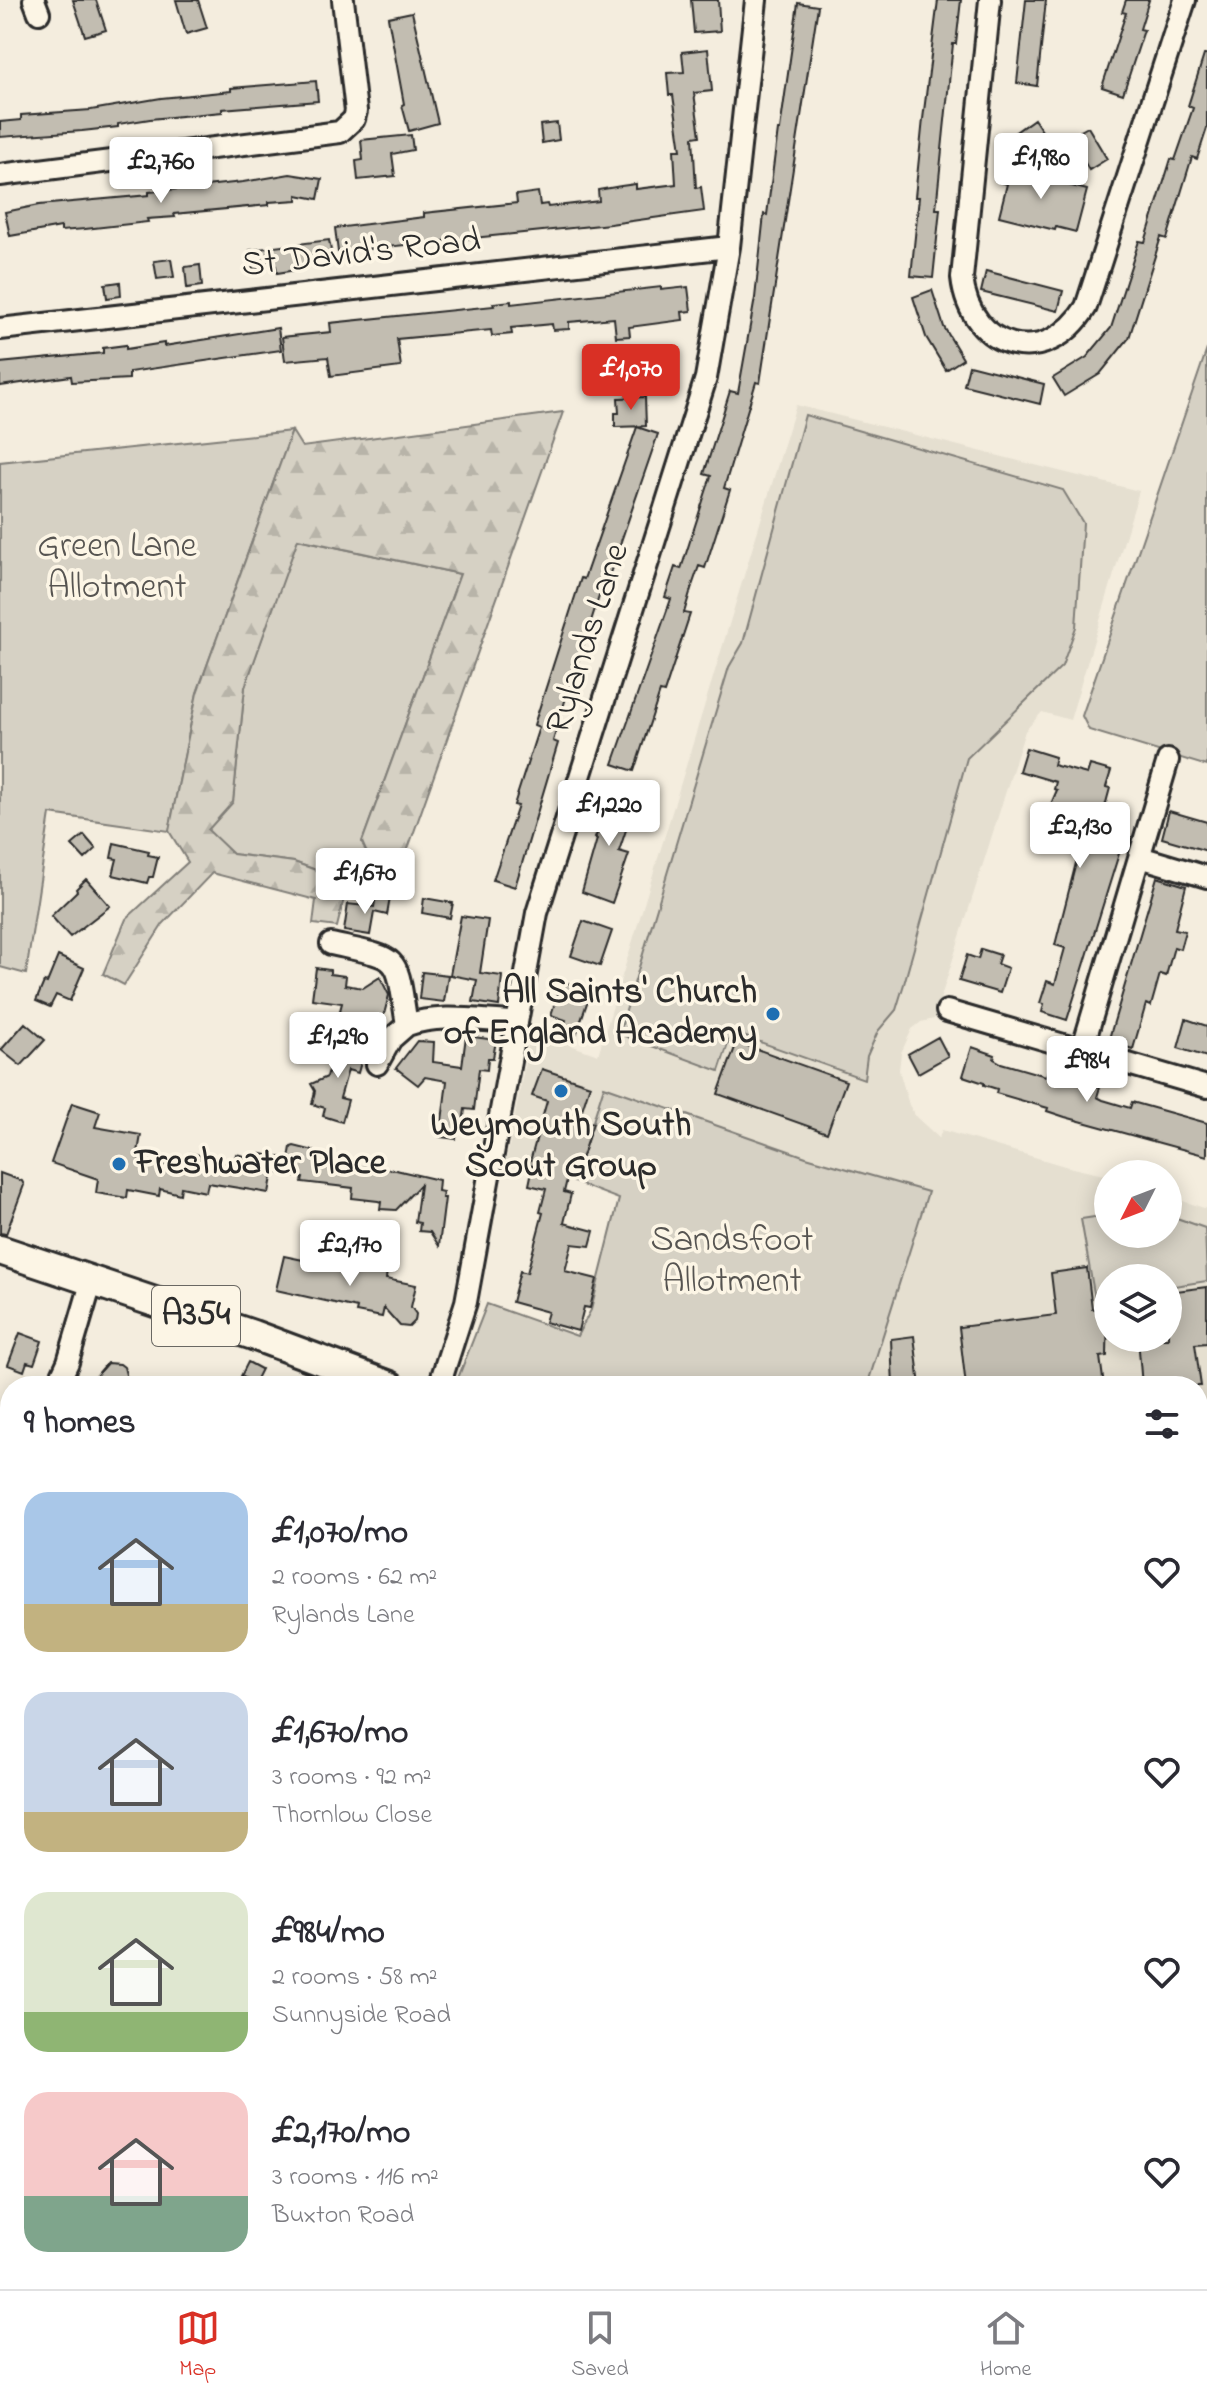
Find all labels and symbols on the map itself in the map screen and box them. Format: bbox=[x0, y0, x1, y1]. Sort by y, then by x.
pin: £1,980 bbox=[976, 133, 1106, 201]
pin: £2,760 bbox=[96, 137, 226, 205]
street label: St David's Road bbox=[239, 215, 483, 293]
pin: £1,070 bbox=[566, 344, 696, 412]
park label: Green Lane Allotment bbox=[37, 521, 198, 615]
street label: Rylands Lane bbox=[533, 536, 645, 741]
pin: £1,220 bbox=[544, 780, 674, 848]
pin: £2,130 bbox=[1015, 802, 1145, 870]
pin: £1,670 bbox=[300, 848, 430, 916]
place label: All Saints' Church of England Academy bbox=[444, 967, 757, 1062]
marker: All Saints' Church of England Academy bbox=[764, 1005, 782, 1023]
pin: £1,290 bbox=[273, 1012, 403, 1080]
pin: £984 bbox=[1040, 1036, 1134, 1104]
marker: Weymouth South Scout Group bbox=[552, 1082, 570, 1100]
place label: Weymouth South Scout Group bbox=[431, 1100, 691, 1194]
place label: Freshwater Place bbox=[133, 1138, 387, 1191]
marker: Freshwater Place bbox=[110, 1155, 128, 1173]
north arrow bbox=[1094, 1160, 1182, 1248]
park label: Sandsfoot Allotment bbox=[651, 1215, 813, 1309]
pin: £2,170 bbox=[285, 1220, 415, 1288]
road number: A354 bbox=[152, 1286, 240, 1346]

